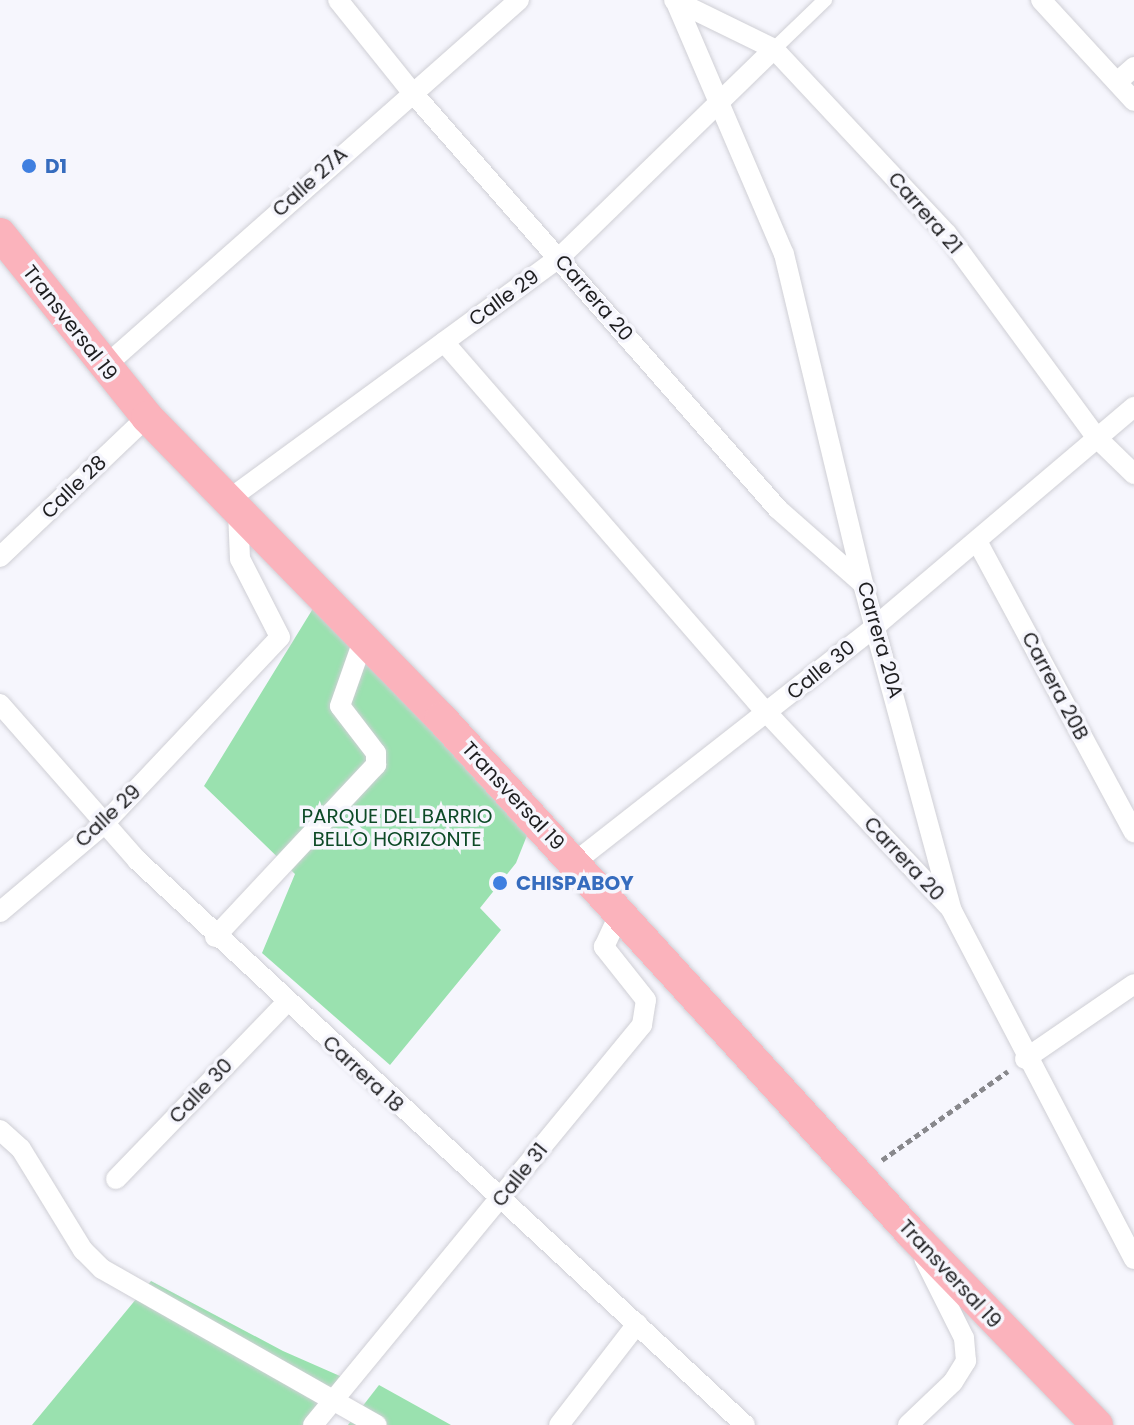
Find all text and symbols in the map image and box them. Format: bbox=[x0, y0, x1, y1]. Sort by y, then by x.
street label: Calle 27A bbox=[268, 142, 352, 222]
place label: D1 bbox=[45, 154, 67, 178]
marker: D1 bbox=[20, 157, 38, 175]
street label: Carrera 21 bbox=[883, 167, 967, 259]
street label: Carrera 20 bbox=[550, 250, 638, 346]
street label: Transversal 19 bbox=[18, 261, 122, 385]
street label: Calle 29 bbox=[464, 265, 544, 331]
street label: Calle 28 bbox=[37, 450, 111, 524]
street label: Carrera 20A bbox=[852, 579, 908, 701]
street label: Carrera 20B bbox=[1016, 628, 1094, 744]
street label: Calle 30 bbox=[782, 635, 860, 705]
street label: Transversal 19 bbox=[457, 737, 569, 855]
street label: Calle 29 bbox=[70, 780, 146, 852]
park label: PARQUE DEL BARRIO BELLO HORIZONTE bbox=[301, 805, 493, 852]
street label: Carrera 20 bbox=[859, 812, 949, 906]
place label: CHISPABOY bbox=[516, 871, 634, 895]
marker: CHISPABOY bbox=[491, 874, 509, 892]
street label: Carrera 18 bbox=[318, 1031, 408, 1117]
street label: Calle 30 bbox=[164, 1054, 238, 1128]
street label: Calle 31 bbox=[487, 1138, 553, 1212]
street label: Transversal 19 bbox=[894, 1215, 1006, 1333]

